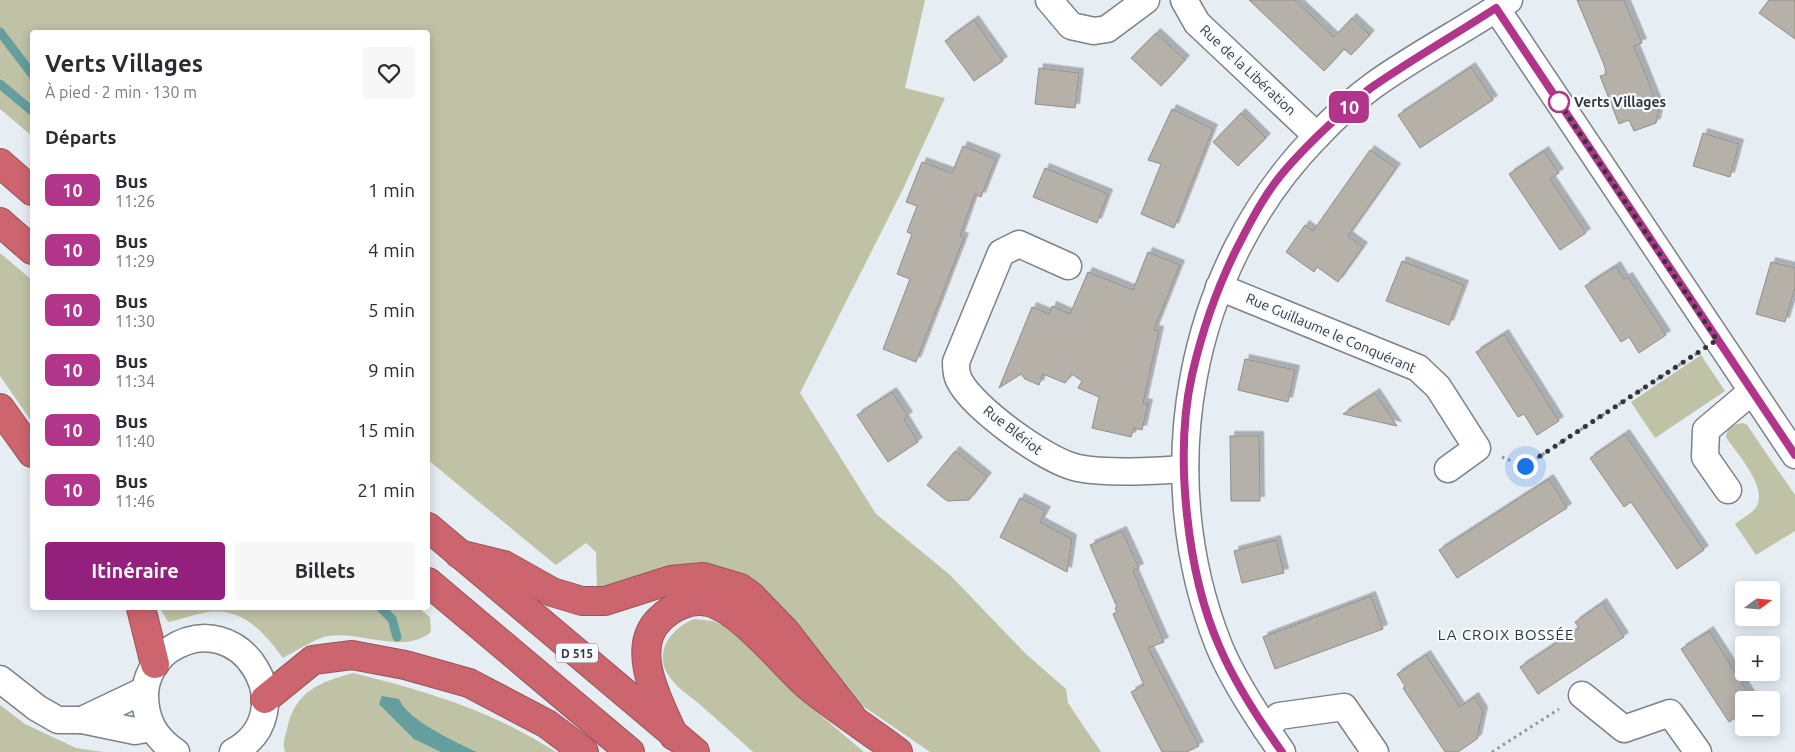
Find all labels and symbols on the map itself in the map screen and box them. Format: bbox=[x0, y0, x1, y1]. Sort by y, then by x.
street label: Rue de la Libération bbox=[1197, 22, 1299, 118]
line badge: 10 bbox=[1326, 91, 1372, 123]
marker: Verts Villages bbox=[1548, 91, 1570, 113]
place label: Verts Villages bbox=[1574, 94, 1667, 110]
street label: Rue Guillaume le Conquérant bbox=[1244, 290, 1419, 376]
street label: Rue Blériot bbox=[980, 402, 1046, 458]
your location bbox=[1513, 454, 1538, 479]
north arrow bbox=[1735, 581, 1780, 626]
district label: LA CROIX BOSSÉE bbox=[1438, 626, 1574, 643]
road number: D 515 bbox=[556, 644, 598, 662]

